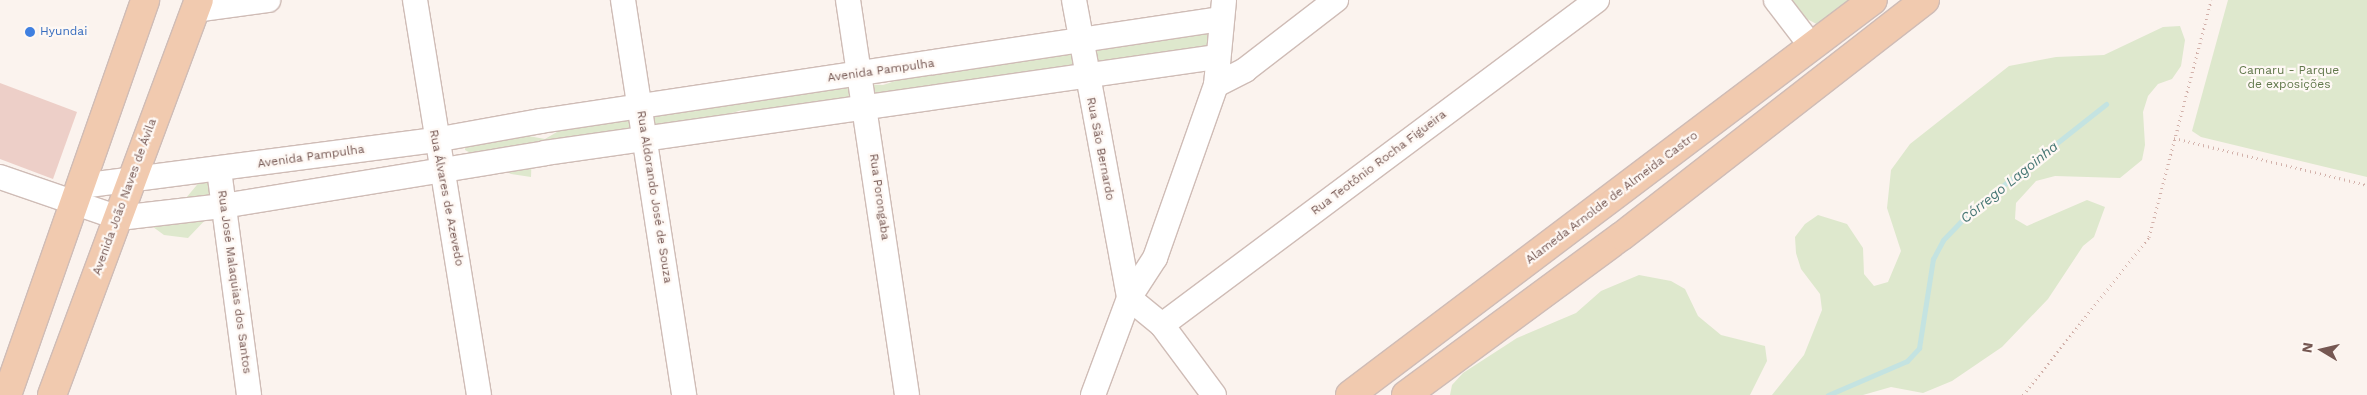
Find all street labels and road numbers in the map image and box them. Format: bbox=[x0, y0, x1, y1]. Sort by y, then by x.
street label: Avenida Pampulha bbox=[826, 56, 936, 86]
street label: Rua São Bernardo bbox=[1083, 96, 1117, 202]
street label: Rua Teotônio Rocha Figueira bbox=[1308, 107, 1450, 219]
street label: Rua Aldorando José de Souza bbox=[633, 109, 675, 285]
street label: Avenida João Naves de Ávila bbox=[90, 116, 160, 278]
street label: Rua Álvares de Azevedo bbox=[426, 128, 466, 268]
street label: Alameda Arnolde de Almeida Castro bbox=[1523, 128, 1701, 268]
street label: Avenida Pampulha bbox=[256, 142, 366, 172]
street label: Rua Porongaba bbox=[866, 153, 892, 241]
street label: Rua José Malaquias dos Santos bbox=[214, 189, 254, 375]

